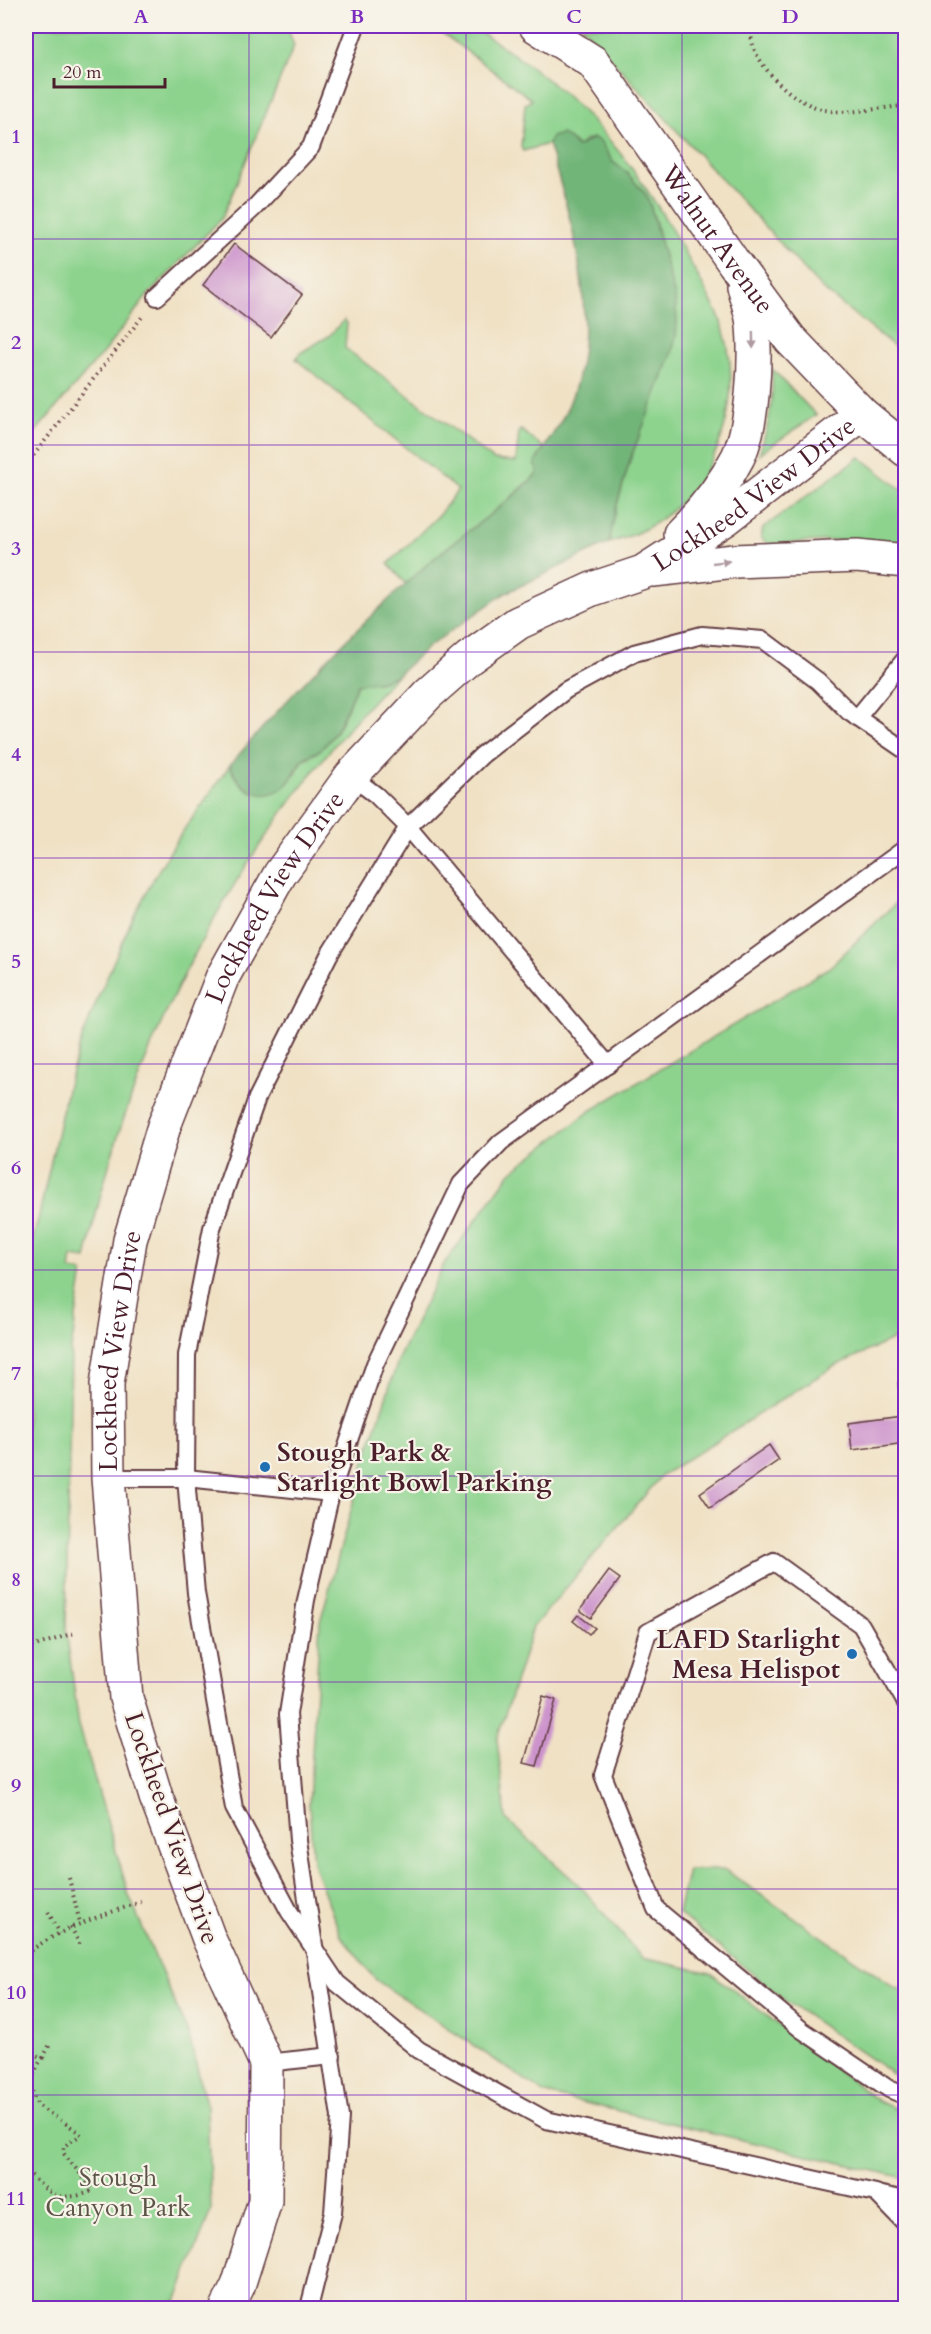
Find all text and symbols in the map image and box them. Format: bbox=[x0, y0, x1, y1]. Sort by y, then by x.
text: A bbox=[133, 3, 149, 30]
text: B bbox=[350, 3, 364, 30]
text: C bbox=[566, 3, 582, 30]
text: D bbox=[781, 3, 799, 30]
scale bar bbox=[54, 51, 165, 89]
text: 20 m bbox=[63, 60, 102, 85]
text: 1 bbox=[11, 123, 21, 150]
street label: Walnut Avenue bbox=[652, 157, 783, 321]
text: 2 bbox=[11, 329, 21, 356]
one-way arrow bbox=[748, 330, 758, 349]
street label: Lockheed View Drive bbox=[645, 408, 862, 579]
text: 3 bbox=[11, 535, 21, 562]
one-way arrow bbox=[712, 557, 731, 567]
text: 4 bbox=[11, 741, 21, 768]
street label: Lockheed View Drive bbox=[196, 784, 352, 1008]
text: 5 bbox=[11, 948, 21, 975]
text: 6 bbox=[11, 1154, 21, 1181]
street label: Lockheed View Drive bbox=[89, 1226, 150, 1472]
text: 7 bbox=[11, 1360, 21, 1387]
place label: Stough Park & Starlight Bowl Parking bbox=[277, 1435, 552, 1500]
marker: Stough Park & Starlight Bowl Parking bbox=[258, 1460, 272, 1474]
text: 8 bbox=[11, 1566, 21, 1593]
place label: LAFD Starlight Mesa Helispot bbox=[656, 1622, 840, 1687]
marker: LAFD Starlight Mesa Helispot bbox=[845, 1647, 859, 1661]
street label: Lockheed View Drive bbox=[116, 1707, 228, 1949]
text: 9 bbox=[11, 1772, 21, 1799]
text: 10 bbox=[6, 1979, 26, 2006]
park label: Stough Canyon Park bbox=[45, 2160, 191, 2225]
text: 11 bbox=[6, 2185, 26, 2212]

